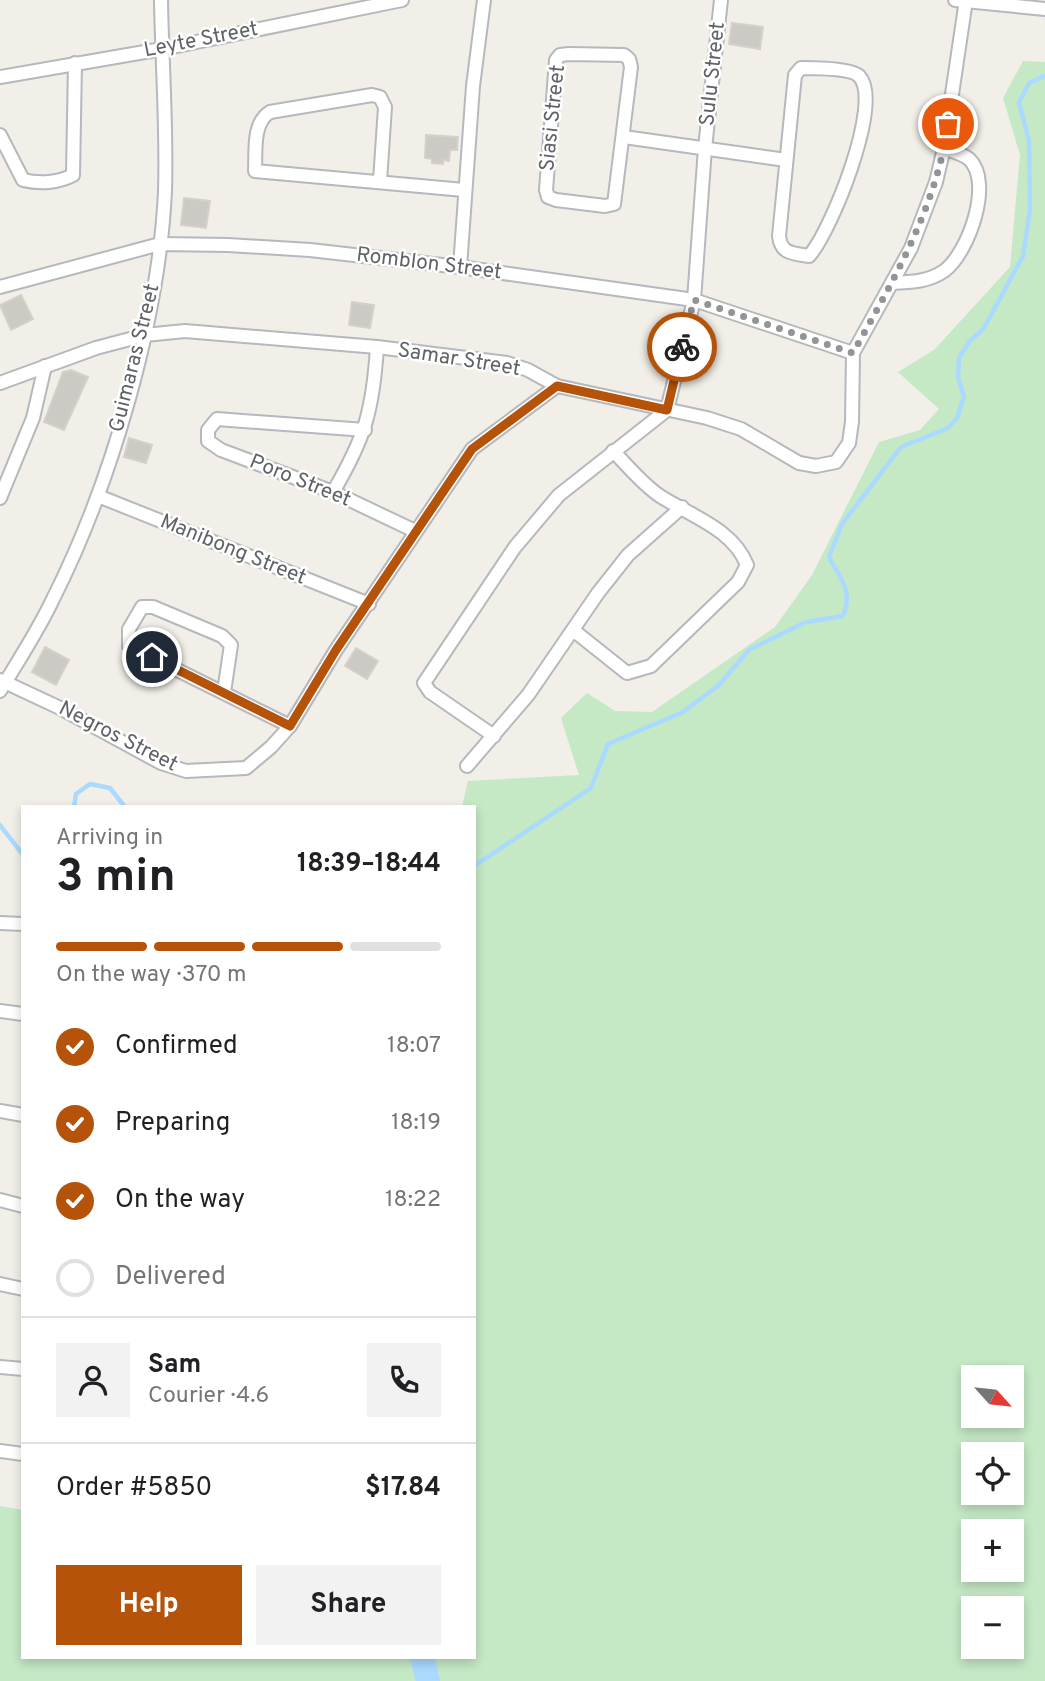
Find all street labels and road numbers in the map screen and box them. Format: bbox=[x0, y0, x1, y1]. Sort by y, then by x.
street label: Leyte Street bbox=[142, 16, 260, 64]
street label: Sulu Street bbox=[694, 21, 732, 127]
street label: Siasi Street bbox=[534, 63, 572, 173]
street label: Romblon Street bbox=[355, 242, 503, 286]
street label: Guimaras Street bbox=[103, 281, 167, 435]
street label: Samar Street bbox=[396, 337, 522, 383]
street label: Poro Street bbox=[245, 448, 355, 514]
street label: Manibong Street bbox=[156, 508, 310, 592]
street label: Negros Street bbox=[54, 695, 182, 779]

